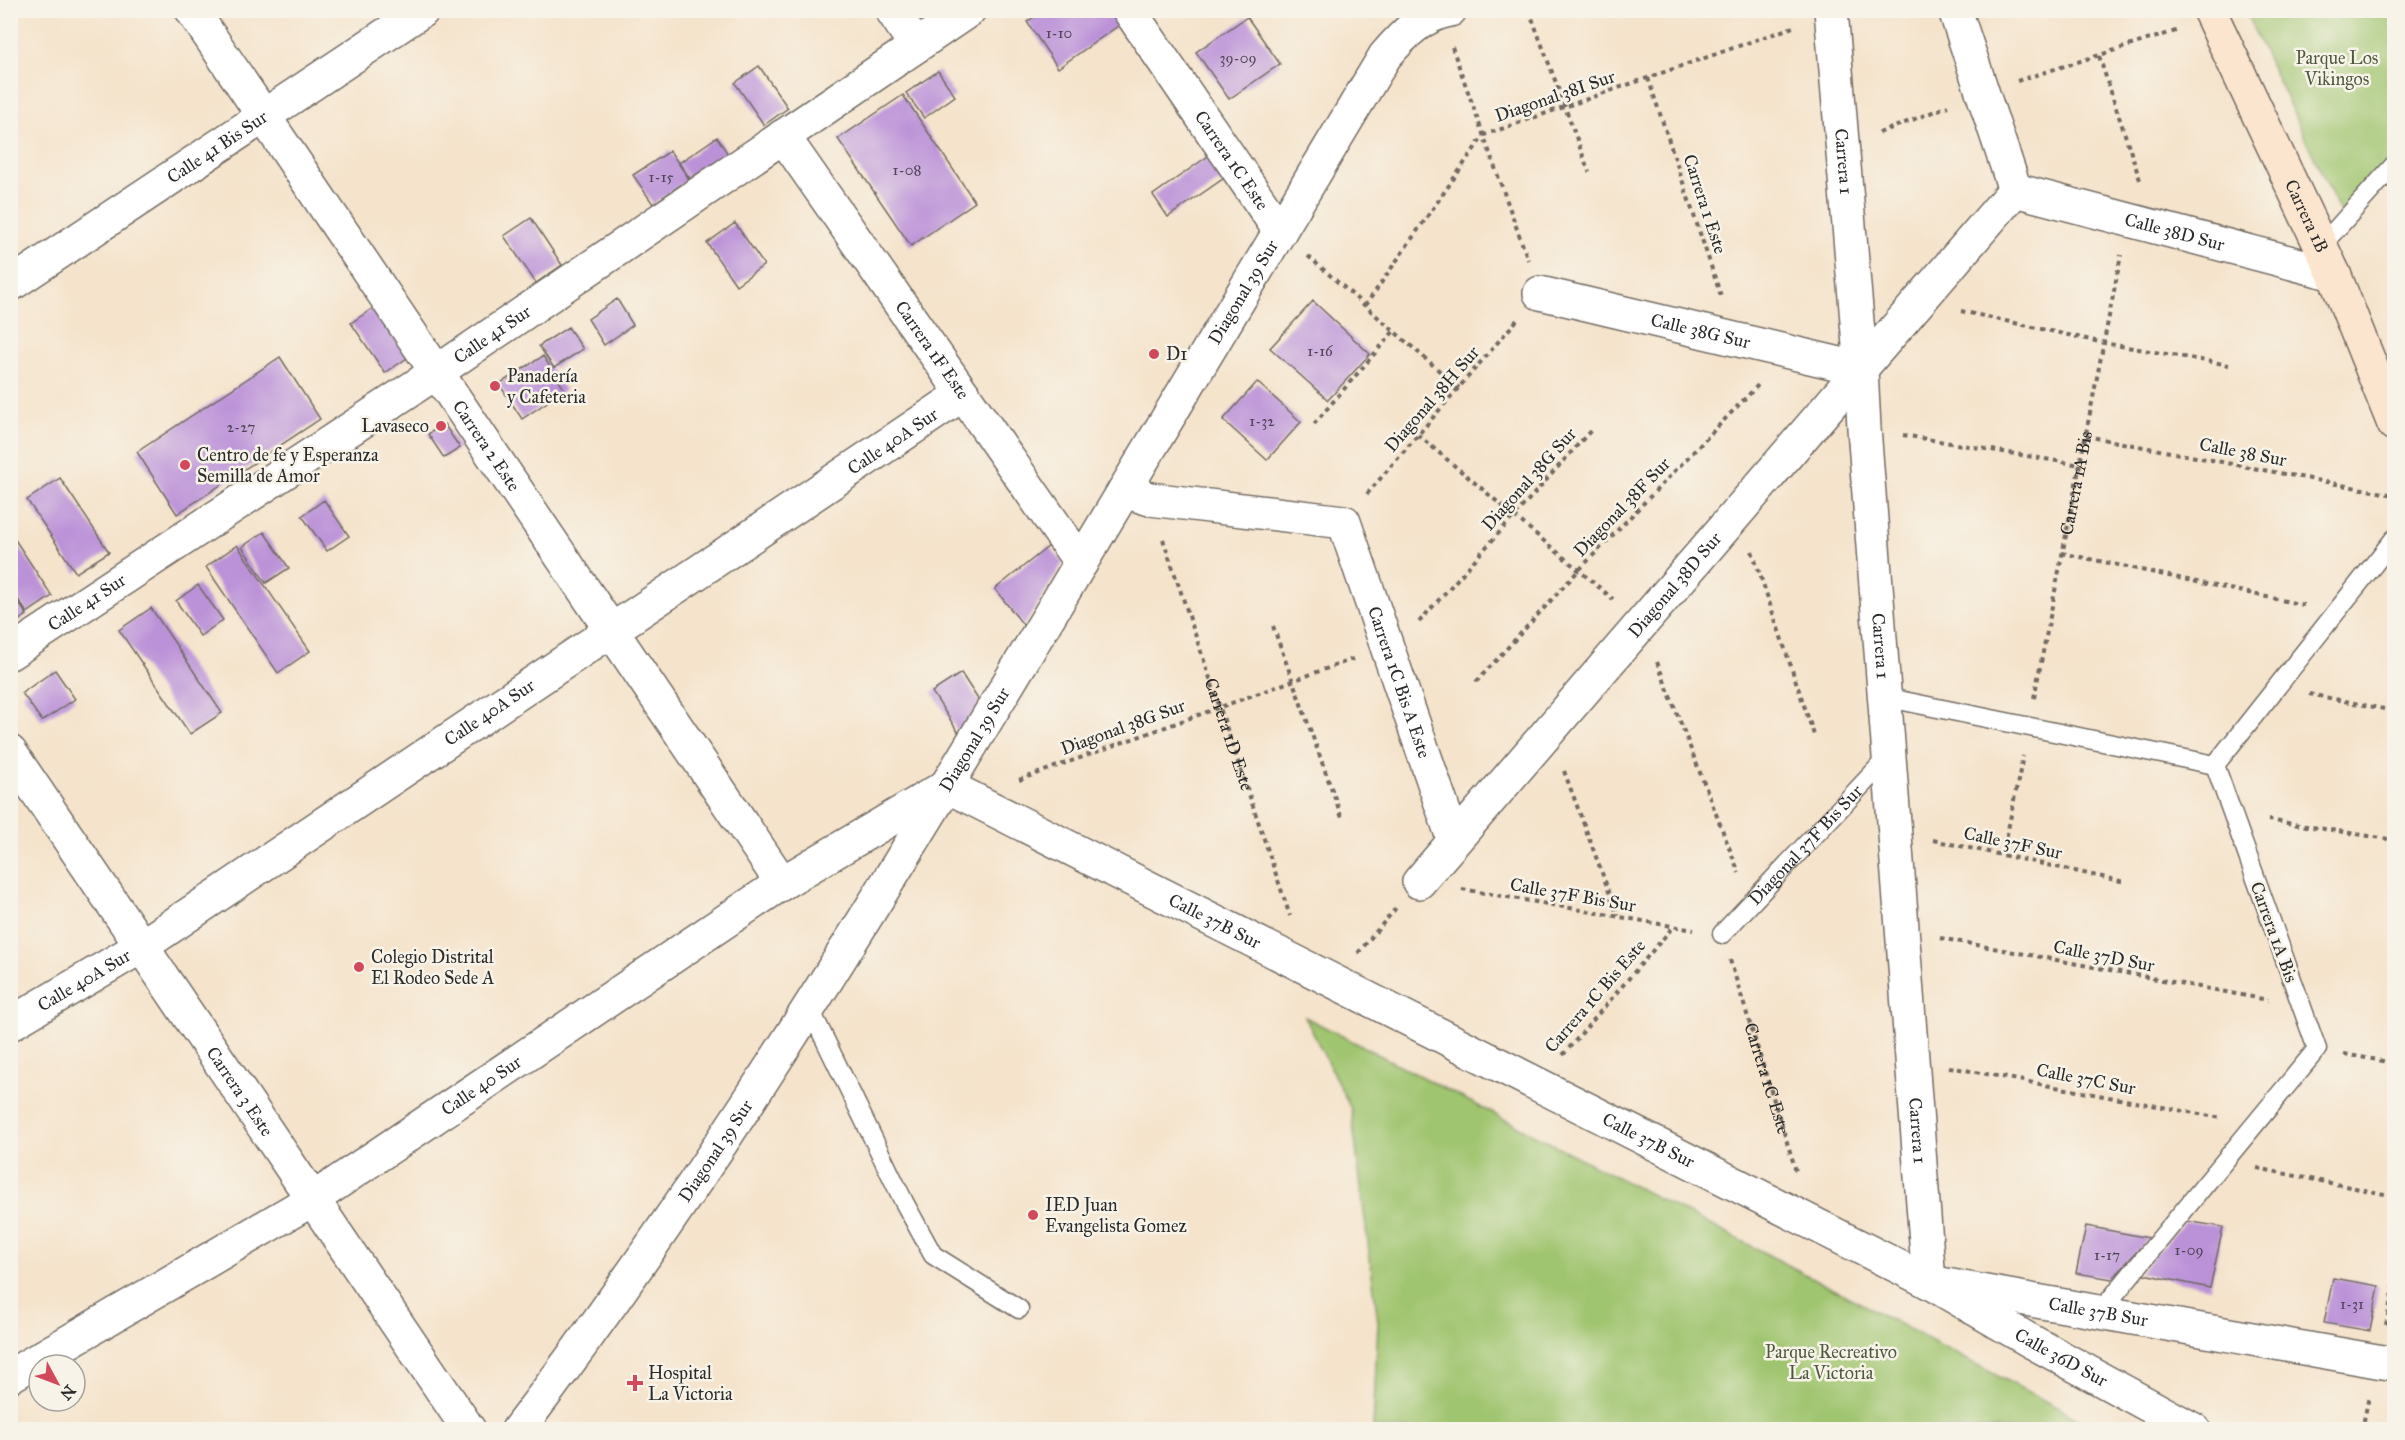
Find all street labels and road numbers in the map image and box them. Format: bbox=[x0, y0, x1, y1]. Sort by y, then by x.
street label: Diagonal 38I Sur bbox=[1492, 65, 1618, 128]
street label: Calle 41 Bis Sur bbox=[163, 106, 272, 188]
street label: Carrera 1C Este bbox=[1190, 106, 1273, 214]
street label: Carrera 1 bbox=[1830, 128, 1857, 195]
street label: Carrera 1 Este bbox=[1679, 151, 1731, 257]
street label: Carrera 1B bbox=[2280, 176, 2333, 256]
street label: Calle 38D Sur bbox=[2122, 208, 2227, 256]
street label: Diagonal 39 Sur bbox=[1203, 236, 1283, 348]
street label: Carrera 1F Este bbox=[890, 297, 974, 404]
street label: Calle 41 Sur bbox=[449, 300, 535, 368]
street label: Calle 38G Sur bbox=[1649, 309, 1753, 353]
street label: Diagonal 38H Sur bbox=[1380, 341, 1485, 457]
street label: Carrera 2 Este bbox=[448, 396, 525, 496]
street label: Calle 40A Sur bbox=[843, 403, 942, 479]
street label: Diagonal 38G Sur bbox=[1477, 423, 1582, 536]
street label: Carrera 1A Bis bbox=[2055, 429, 2097, 537]
street label: Calle 38 Sur bbox=[2198, 433, 2289, 471]
street label: Diagonal 38F Sur bbox=[1569, 453, 1676, 562]
street label: Diagonal 38D Sur bbox=[1623, 528, 1726, 642]
street label: Calle 41 Sur bbox=[44, 569, 130, 636]
street label: Carrera 1C Bis A Este bbox=[1363, 603, 1436, 761]
street label: Carrera 1 bbox=[1867, 612, 1894, 680]
street label: Calle 40A Sur bbox=[440, 674, 539, 751]
street label: Carrera 1D Este bbox=[1200, 675, 1258, 793]
street label: Diagonal 39 Sur bbox=[935, 683, 1015, 796]
street label: Diagonal 38G Sur bbox=[1058, 694, 1189, 761]
street label: Diagonal 37F Bis Sur bbox=[1744, 780, 1867, 910]
street label: Calle 37F Sur bbox=[1962, 822, 2064, 864]
street label: Calle 37F Bis Sur bbox=[1508, 873, 1638, 917]
street label: Carrera 1A Bis bbox=[2246, 879, 2302, 985]
street label: Calle 37B Sur bbox=[1165, 889, 1265, 954]
street label: Carrera 1C Bis Este bbox=[1540, 935, 1650, 1057]
street label: Calle 37D Sur bbox=[2052, 935, 2157, 977]
street label: Calle 40A Sur bbox=[34, 944, 135, 1016]
street label: Carrera 1C Este bbox=[1739, 1020, 1795, 1137]
street label: Carrera 3 Este bbox=[202, 1043, 278, 1141]
street label: Calle 40 Sur bbox=[437, 1051, 526, 1120]
street label: Calle 37C Sur bbox=[2035, 1059, 2138, 1099]
street label: Diagonal 39 Sur bbox=[674, 1096, 758, 1206]
street label: Carrera 1 bbox=[1904, 1097, 1931, 1164]
street label: Calle 37B Sur bbox=[1599, 1108, 1699, 1173]
street label: Calle 37B Sur bbox=[2047, 1292, 2150, 1331]
street label: Calle 36D Sur bbox=[2011, 1323, 2111, 1392]

